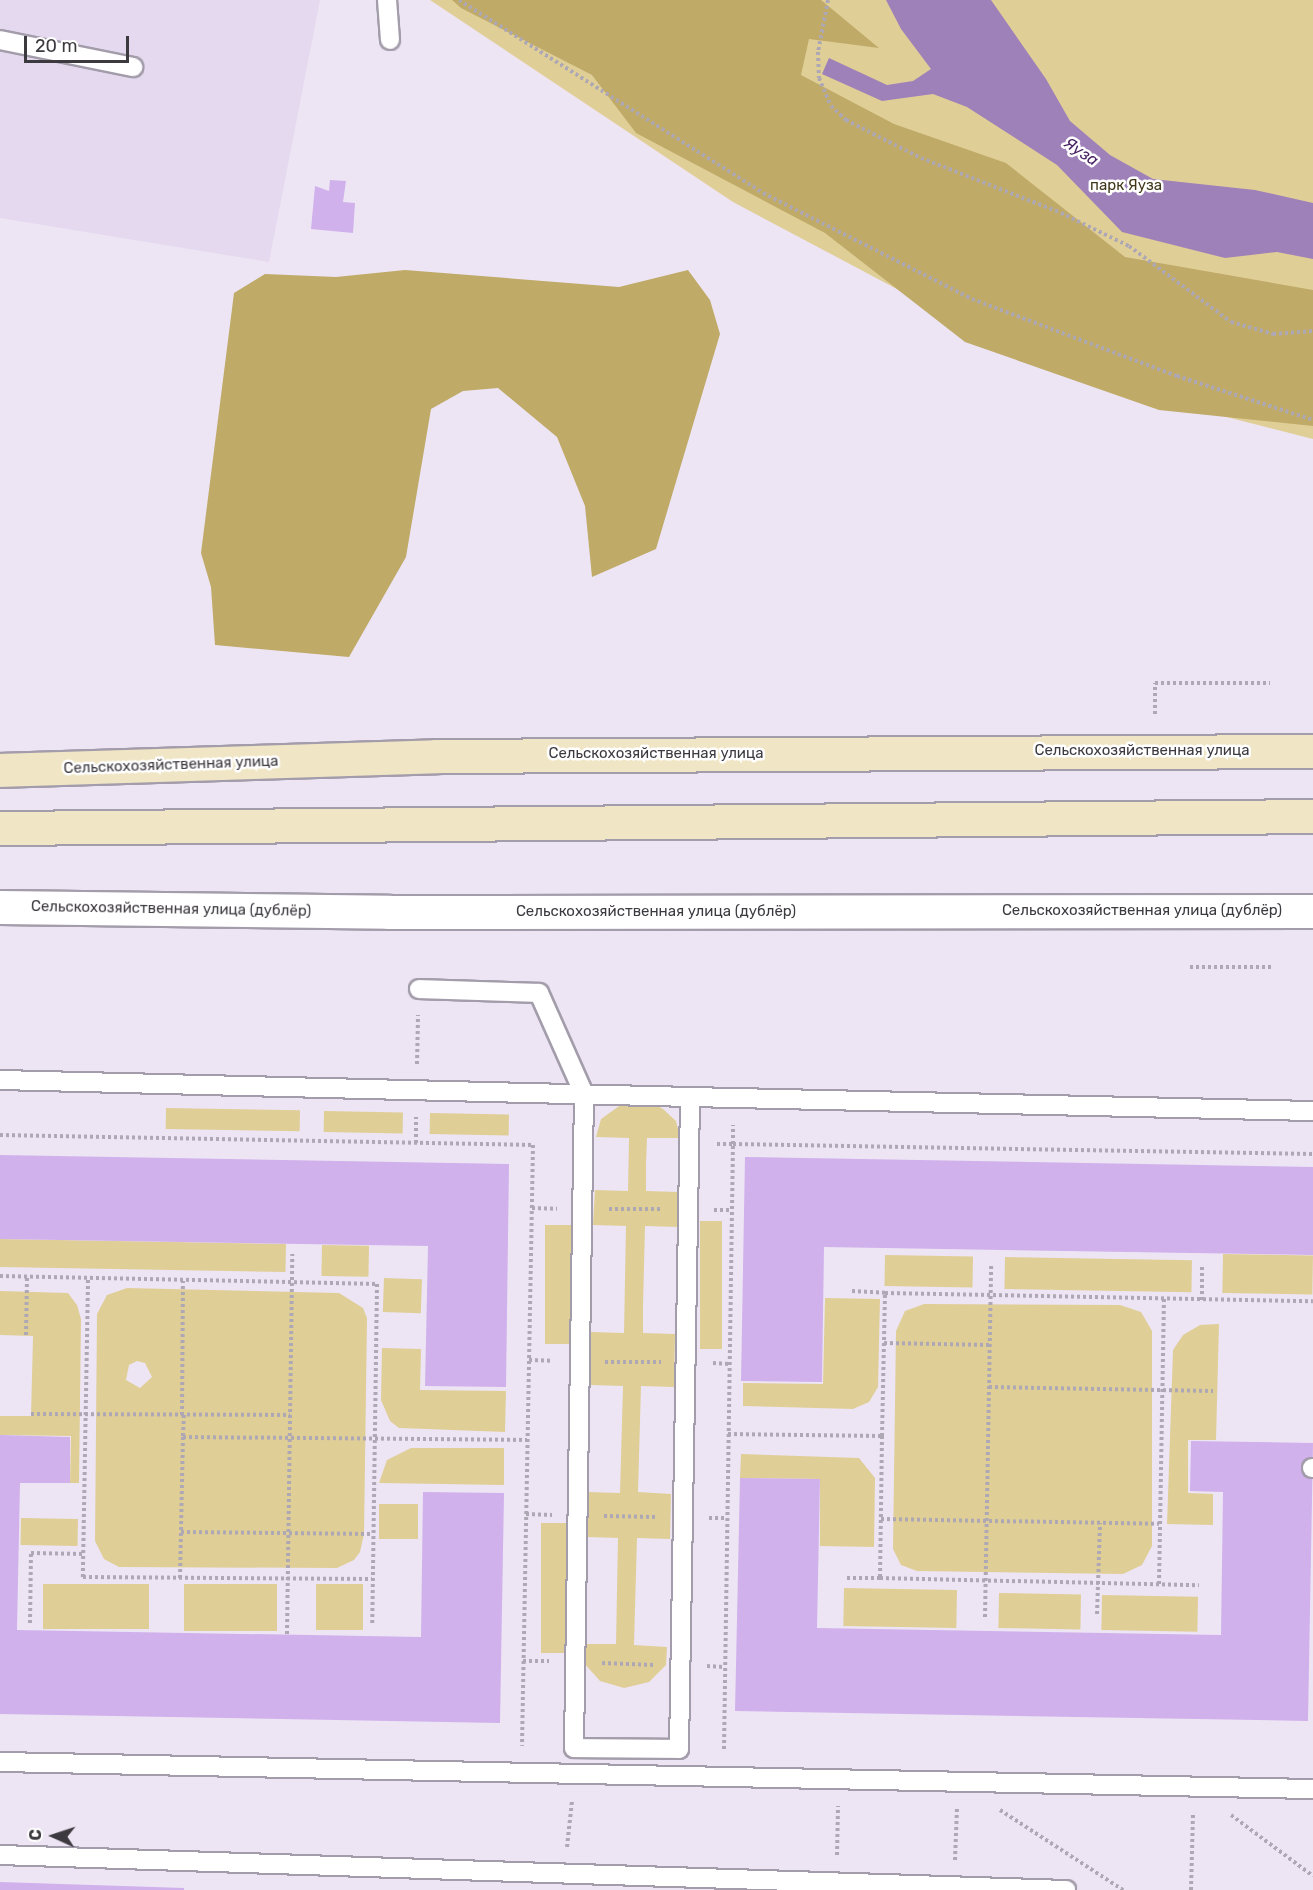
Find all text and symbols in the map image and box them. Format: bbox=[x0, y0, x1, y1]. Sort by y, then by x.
scale bar bbox=[27, 24, 132, 62]
text: 20 m bbox=[35, 35, 77, 57]
water label: Яуза bbox=[1060, 134, 1102, 170]
park label: парк Яуза bbox=[1090, 177, 1162, 195]
street label: Сельскохозяйственная улица bbox=[1034, 742, 1250, 760]
street label: Сельскохозяйственная улица bbox=[548, 745, 764, 763]
street label: Сельскохозяйственная улица bbox=[63, 752, 279, 778]
street label: Сельскохозяйственная улица (дублёр) bbox=[31, 898, 311, 920]
street label: Сельскохозяйственная улица (дублёр) bbox=[1002, 902, 1282, 920]
street label: Сельскохозяйственная улица (дублёр) bbox=[516, 903, 796, 921]
north arrow bbox=[24, 1806, 84, 1866]
text: С bbox=[26, 1829, 45, 1841]

